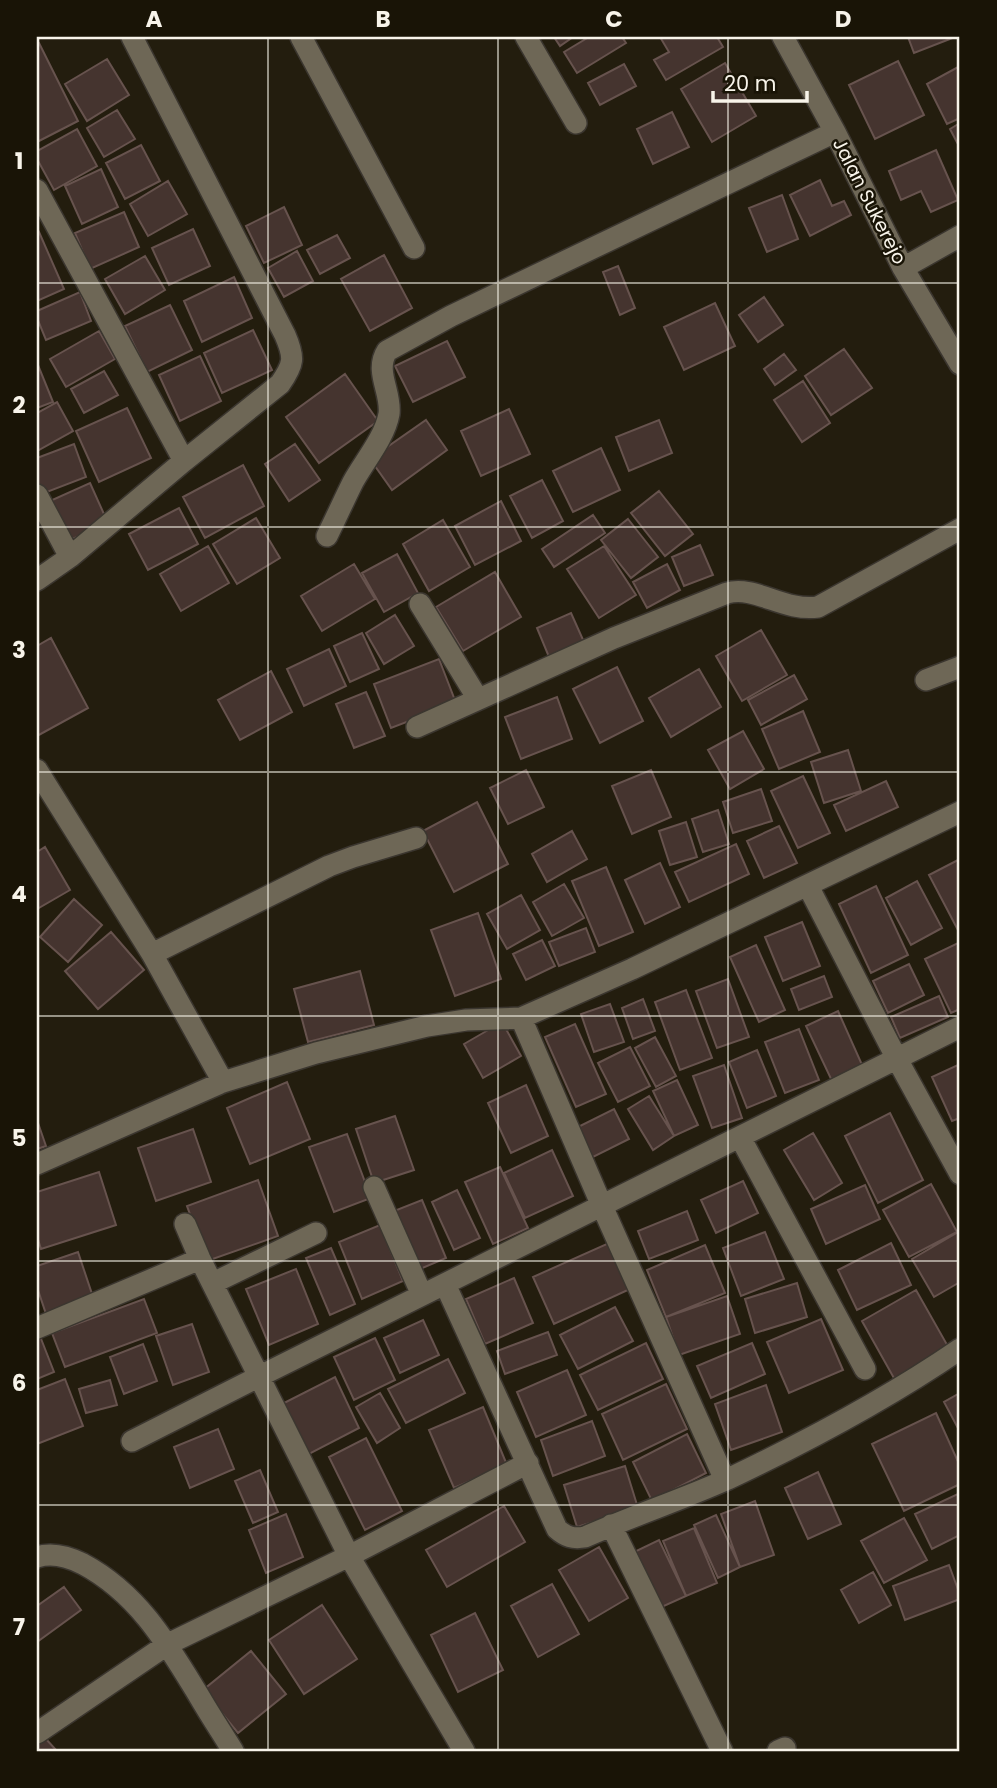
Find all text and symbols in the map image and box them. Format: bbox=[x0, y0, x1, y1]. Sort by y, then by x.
text: A bbox=[146, 3, 163, 35]
text: B bbox=[375, 3, 391, 35]
text: C bbox=[605, 3, 623, 35]
text: D bbox=[835, 3, 851, 35]
scale bar bbox=[713, 60, 808, 104]
text: 20 m bbox=[724, 69, 777, 98]
street label: Jalan Sukerejo bbox=[826, 133, 913, 269]
text: 1 bbox=[15, 145, 23, 177]
text: 2 bbox=[12, 389, 26, 421]
text: 3 bbox=[12, 634, 26, 666]
text: 4 bbox=[11, 878, 27, 910]
text: 5 bbox=[12, 1122, 26, 1154]
text: 6 bbox=[12, 1367, 26, 1399]
text: 7 bbox=[13, 1611, 25, 1643]

